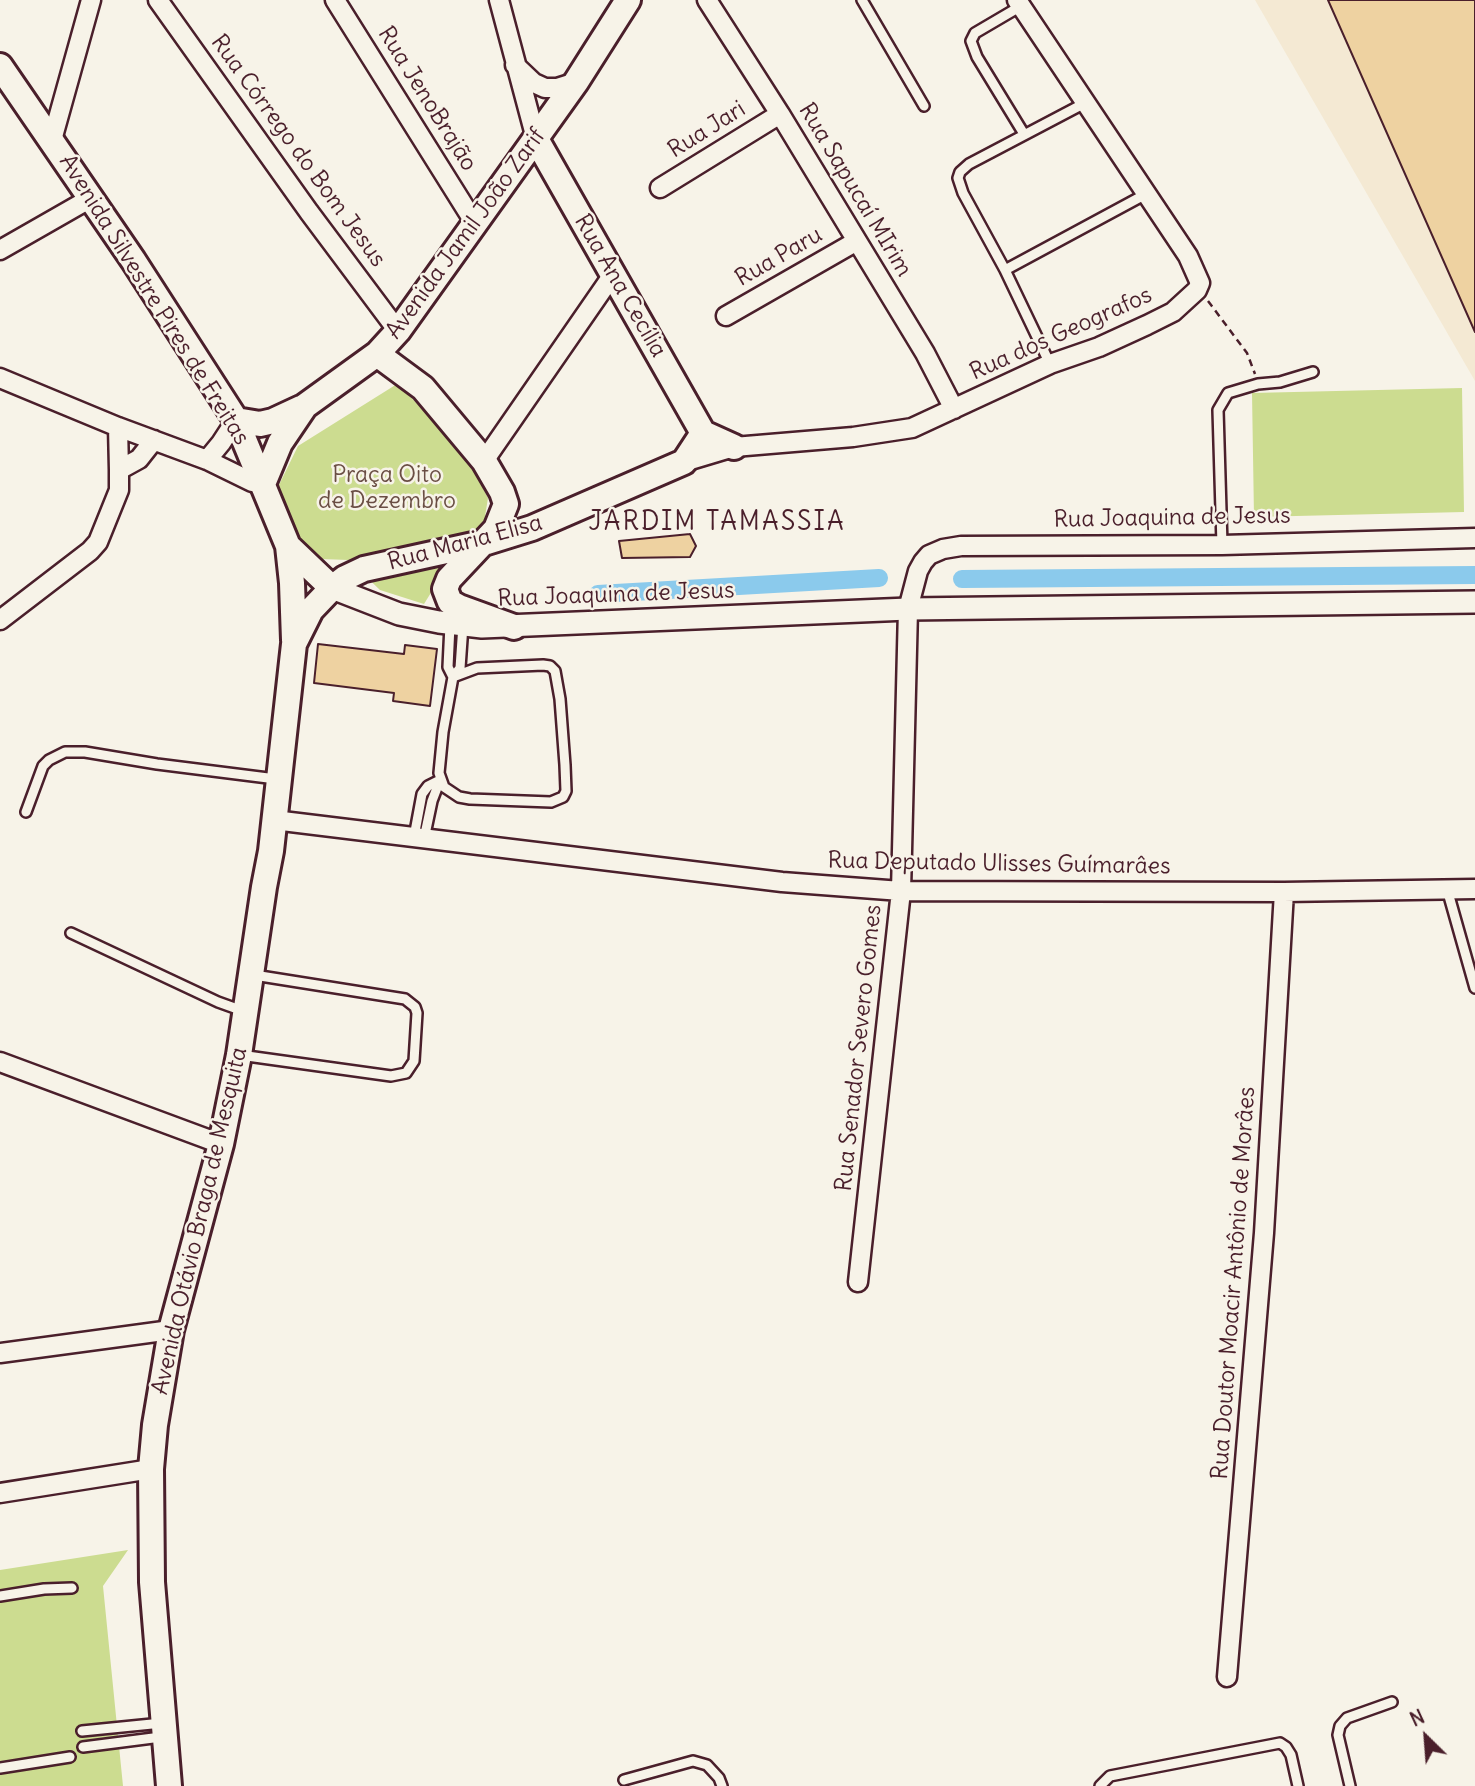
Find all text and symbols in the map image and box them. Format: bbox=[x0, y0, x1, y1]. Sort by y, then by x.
street label: Rua JenoBrajão bbox=[372, 22, 482, 176]
street label: Rua Córrego do Bom Jesus bbox=[205, 30, 391, 272]
street label: Rua Jari bbox=[663, 96, 751, 164]
street label: Rua Sapucaí MIrim bbox=[792, 98, 918, 282]
street label: Avenida Jamil João Zarif bbox=[380, 123, 552, 345]
street label: Avenida Silvestre Pires de Freitas bbox=[53, 150, 255, 450]
street label: Rua Ana Cecília bbox=[568, 210, 672, 362]
street label: Rua Paru bbox=[731, 221, 827, 293]
street label: Rua dos Geografos bbox=[966, 281, 1156, 387]
park label: Praça Oito de Dezembro bbox=[318, 461, 456, 515]
street label: Rua Joaquina de Jesus bbox=[1053, 502, 1291, 534]
district label: JARDIM TAMASSIA bbox=[590, 507, 844, 539]
street label: Rua Maria Elisa bbox=[385, 509, 545, 577]
street label: Rua Joaquina de Jesus bbox=[497, 577, 735, 613]
street label: Rua Deputado Ulisses Guímarâes bbox=[827, 847, 1171, 881]
street label: Rua Senador Severo Gomes bbox=[830, 903, 888, 1193]
street label: Avenida Otávio Braga de Mesquita bbox=[147, 1045, 253, 1397]
street label: Rua Doutor Moacir Antônio de Morâes bbox=[1206, 1086, 1262, 1480]
north arrow bbox=[1391, 1702, 1461, 1772]
text: N bbox=[1406, 1704, 1428, 1732]

